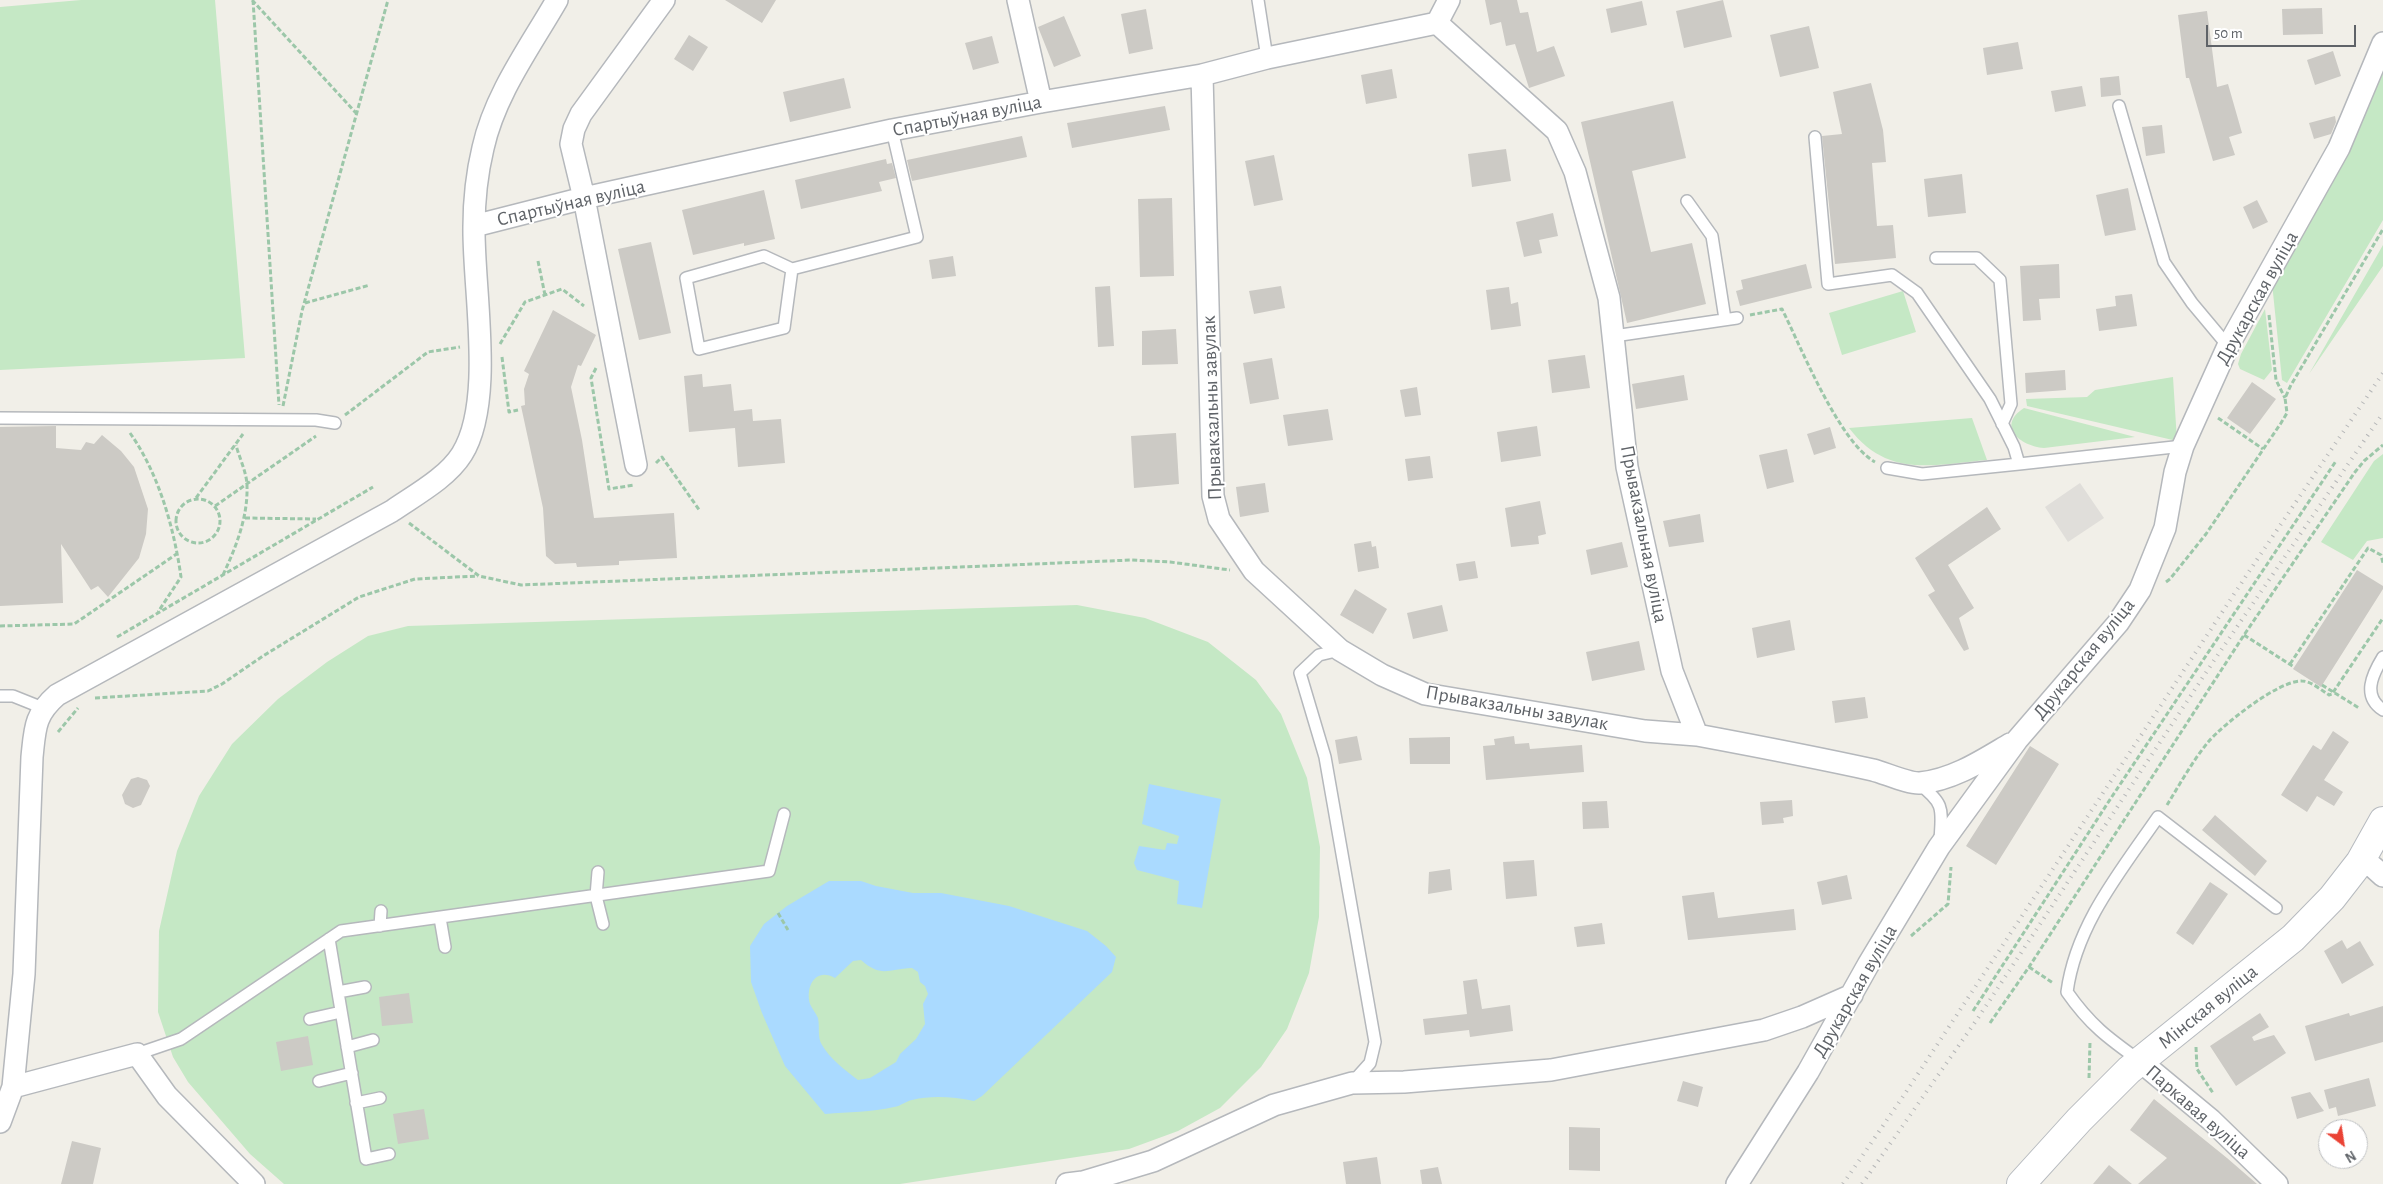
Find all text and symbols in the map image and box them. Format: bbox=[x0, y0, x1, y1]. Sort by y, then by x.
scale bar bbox=[2208, 15, 2358, 47]
text: 50 m bbox=[2214, 26, 2243, 41]
street label: Спартыўная вуліца bbox=[890, 90, 1044, 142]
street label: Спартыўная вуліца bbox=[494, 174, 648, 232]
street label: Друкарская вуліца bbox=[2210, 227, 2304, 369]
street label: Прывакзальны завулак bbox=[1197, 315, 1227, 501]
street label: Прывакзальная вуліца bbox=[1615, 443, 1673, 625]
street label: Друкарская вуліца bbox=[2028, 594, 2140, 724]
street label: Прывакзальны завулак bbox=[1424, 680, 1610, 736]
street label: Друкарская вуліца bbox=[1807, 921, 1903, 1061]
street label: Мінская вуліца bbox=[2153, 960, 2263, 1054]
street label: Паркавая вуліца bbox=[2140, 1060, 2256, 1164]
north arrow bbox=[2318, 1119, 2368, 1169]
text: N bbox=[2342, 1147, 2358, 1165]

